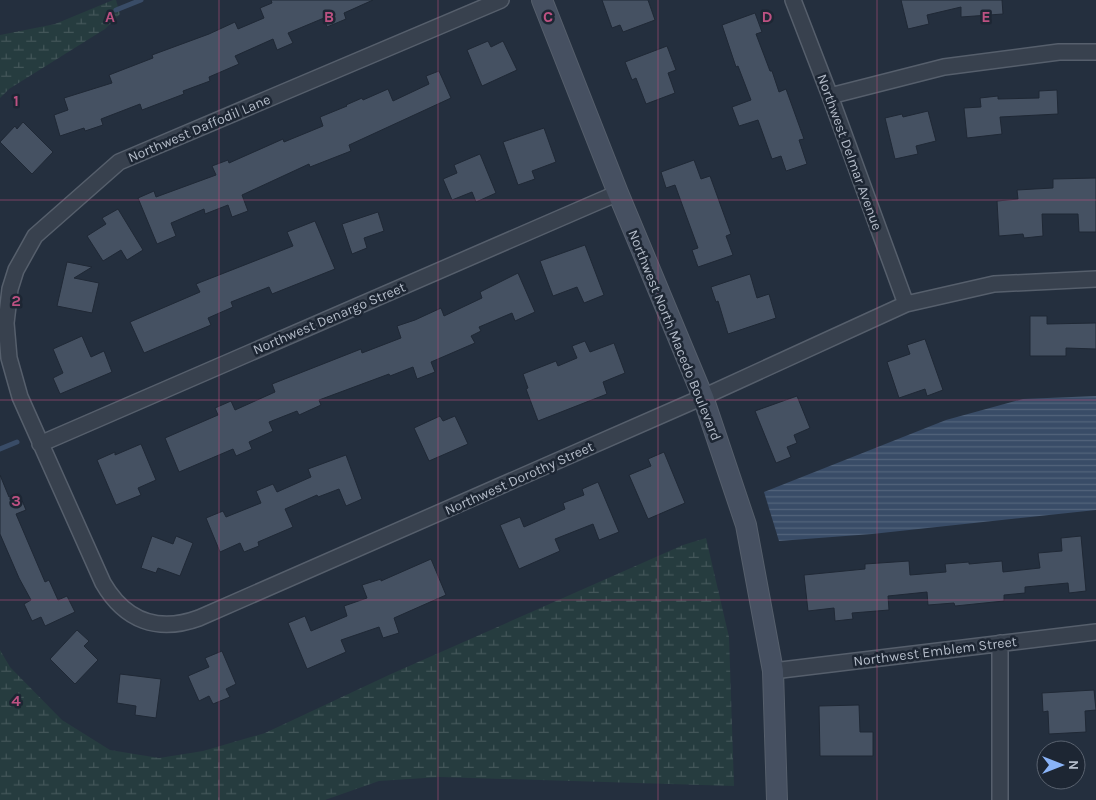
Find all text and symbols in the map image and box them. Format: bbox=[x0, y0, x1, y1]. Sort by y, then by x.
text: A bbox=[105, 7, 115, 26]
text: B bbox=[324, 7, 334, 26]
text: C bbox=[543, 7, 553, 26]
text: D bbox=[762, 7, 773, 26]
text: E bbox=[981, 7, 991, 26]
street label: Northwest Delmar Avenue bbox=[813, 72, 886, 233]
text: 1 bbox=[13, 91, 19, 110]
street label: Northwest Daffodil Lane bbox=[125, 91, 273, 166]
street label: Northwest North Macedo Boulevard bbox=[624, 227, 725, 443]
street label: Northwest Denargo Street bbox=[250, 279, 408, 358]
text: 2 bbox=[11, 291, 21, 310]
street label: Northwest Dorothy Street bbox=[442, 438, 596, 519]
text: 3 bbox=[11, 491, 21, 510]
street label: Northwest Emblem Street bbox=[852, 633, 1018, 670]
text: 4 bbox=[11, 691, 21, 710]
north arrow bbox=[1036, 740, 1086, 790]
text: N bbox=[1065, 760, 1082, 770]

